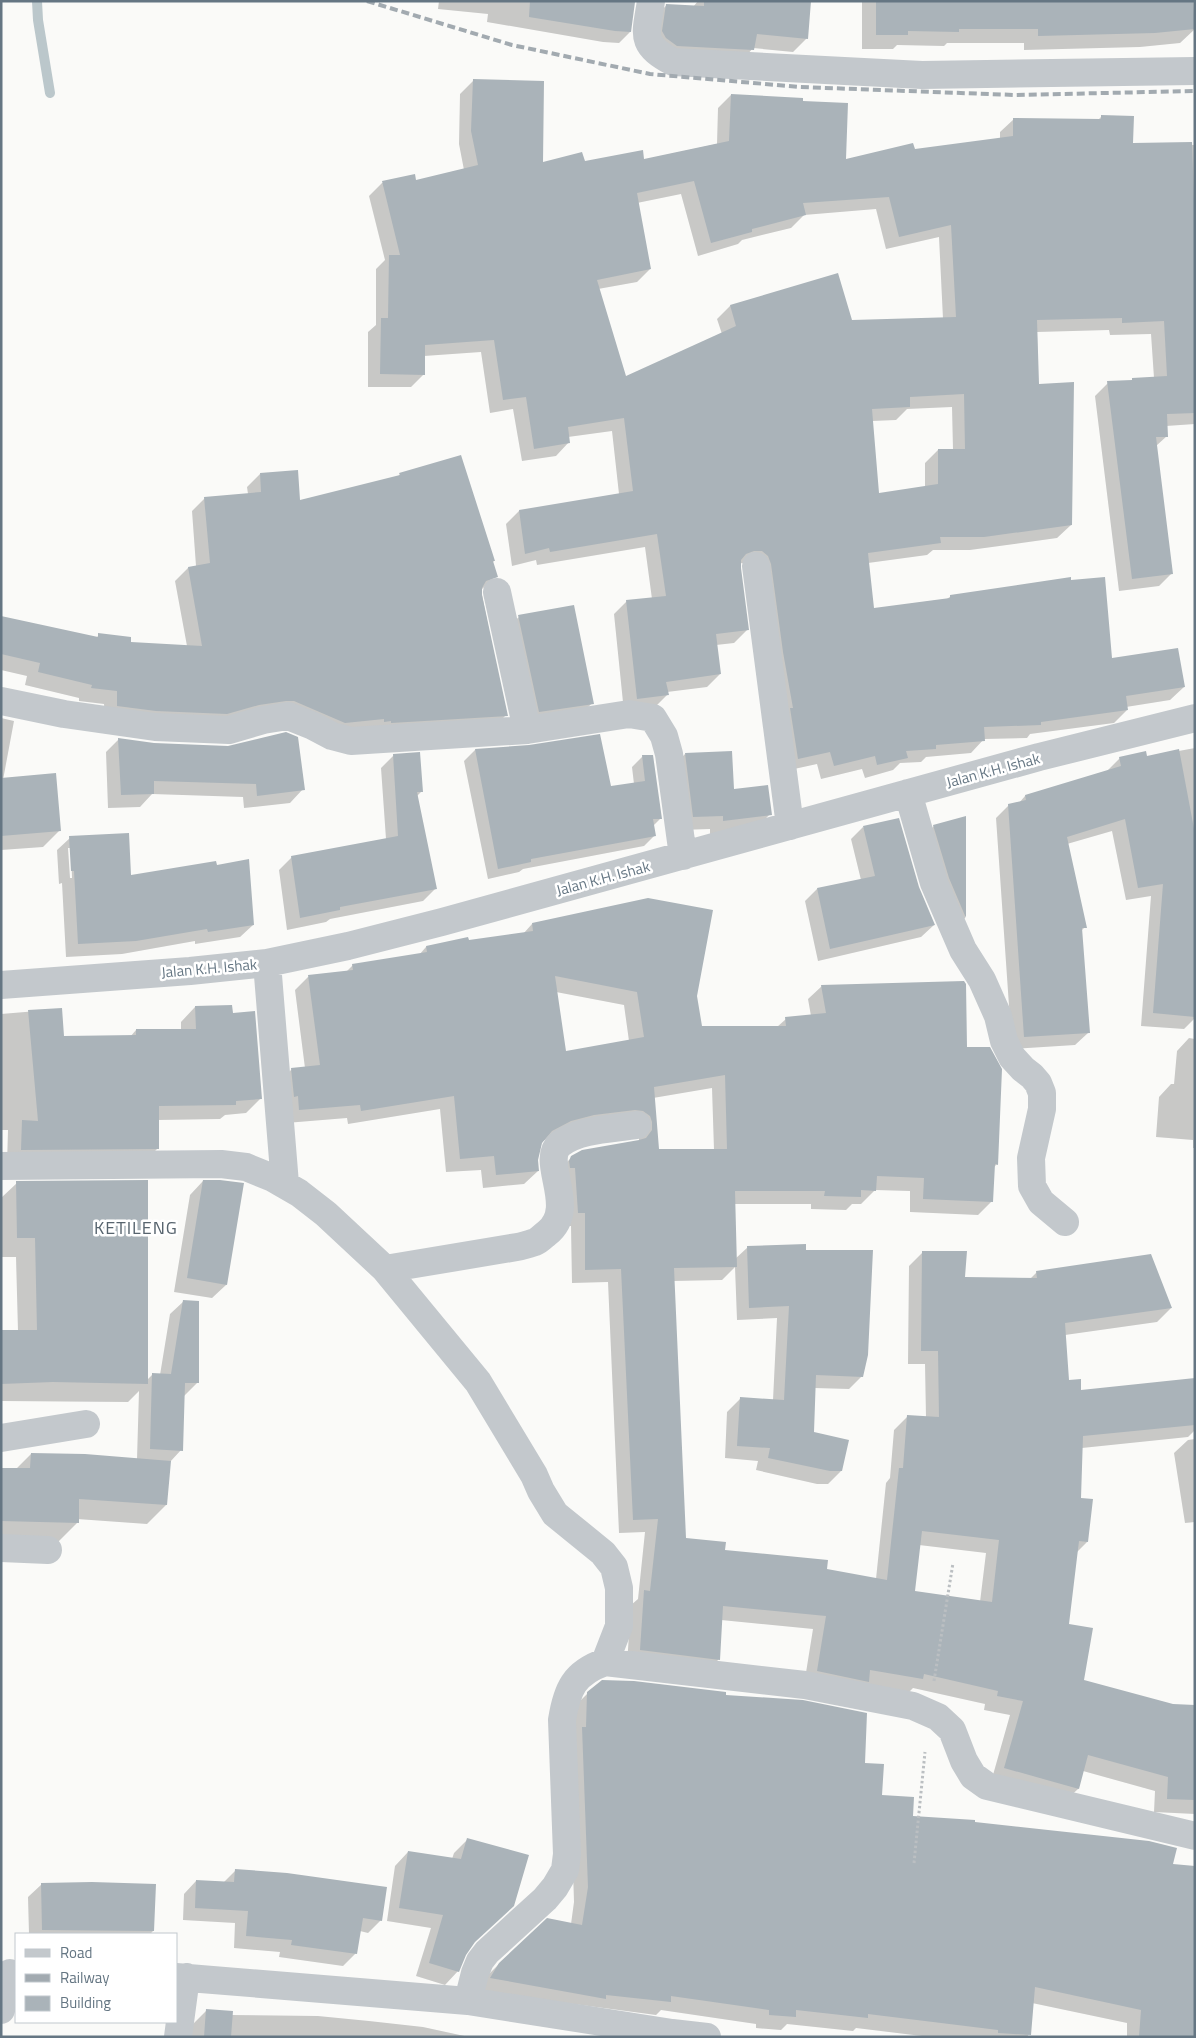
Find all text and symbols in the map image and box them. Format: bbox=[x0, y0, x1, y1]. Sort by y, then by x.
street label: Jalan K.H. Ishak bbox=[944, 746, 1042, 794]
street label: Jalan K.H. Ishak bbox=[554, 854, 652, 902]
street label: Jalan K.H. Ishak bbox=[160, 952, 258, 984]
district label: KETILENG bbox=[94, 1214, 178, 1241]
legend bbox=[15, 1933, 178, 2023]
text: Road bbox=[60, 1941, 92, 1964]
text: Railway bbox=[60, 1966, 110, 1989]
text: Building bbox=[60, 1991, 111, 2014]

